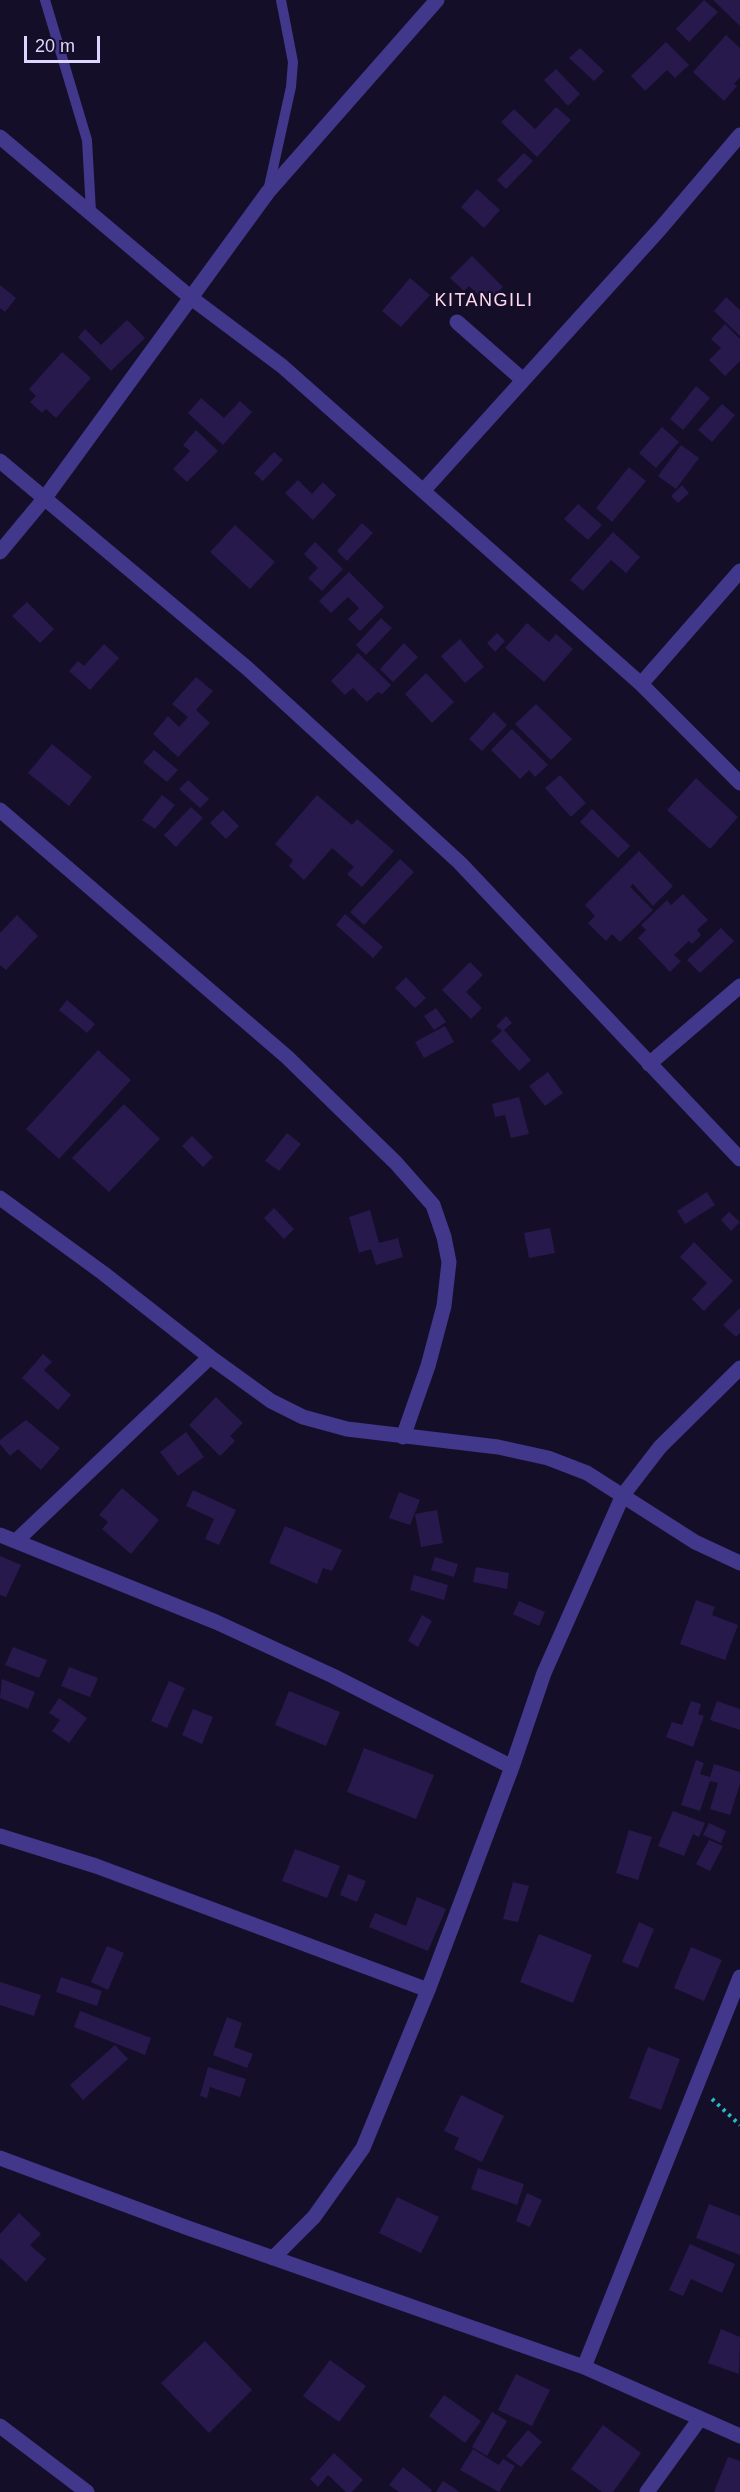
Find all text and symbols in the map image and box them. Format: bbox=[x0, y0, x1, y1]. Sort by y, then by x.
scale bar bbox=[27, 24, 104, 62]
text: 20 m bbox=[35, 36, 75, 56]
district label: KITANGILI bbox=[434, 290, 534, 312]

